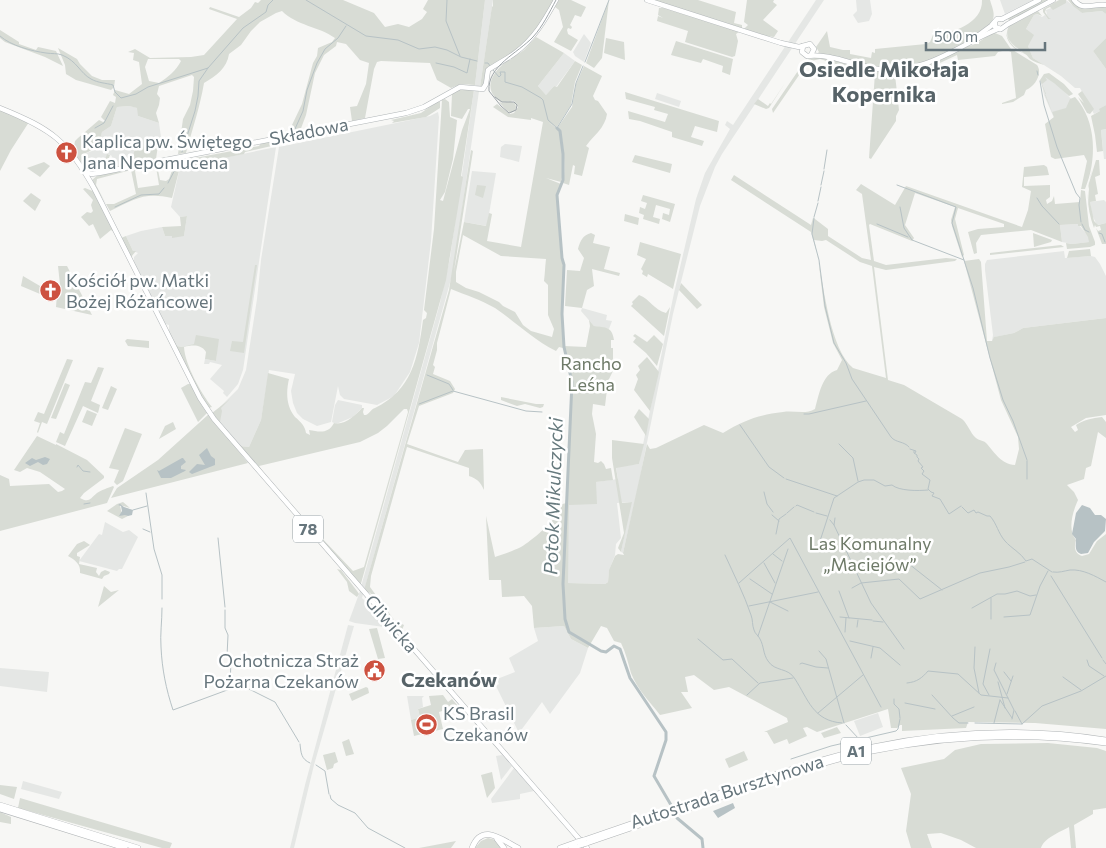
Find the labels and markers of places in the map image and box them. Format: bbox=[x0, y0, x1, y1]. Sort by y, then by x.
place label: Kaplica pw. Świętego Jana Nepomucena bbox=[82, 130, 252, 173]
church icon: Kaplica pw. Świętego Jana Nepomucena bbox=[54, 140, 78, 164]
place label: Kościół pw. Matki Bożej Różańcowej bbox=[66, 269, 213, 312]
church icon: Kościół pw. Matki Bożej Różańcowej bbox=[38, 279, 62, 303]
place label: Ochotnicza Straż Pożarna Czekanów bbox=[203, 649, 359, 692]
public building icon: Ochotnicza Straż Pożarna Czekanów bbox=[363, 659, 387, 683]
place label: KS Brasil Czekanów bbox=[443, 702, 528, 745]
sports icon: KS Brasil Czekanów bbox=[415, 712, 439, 736]

